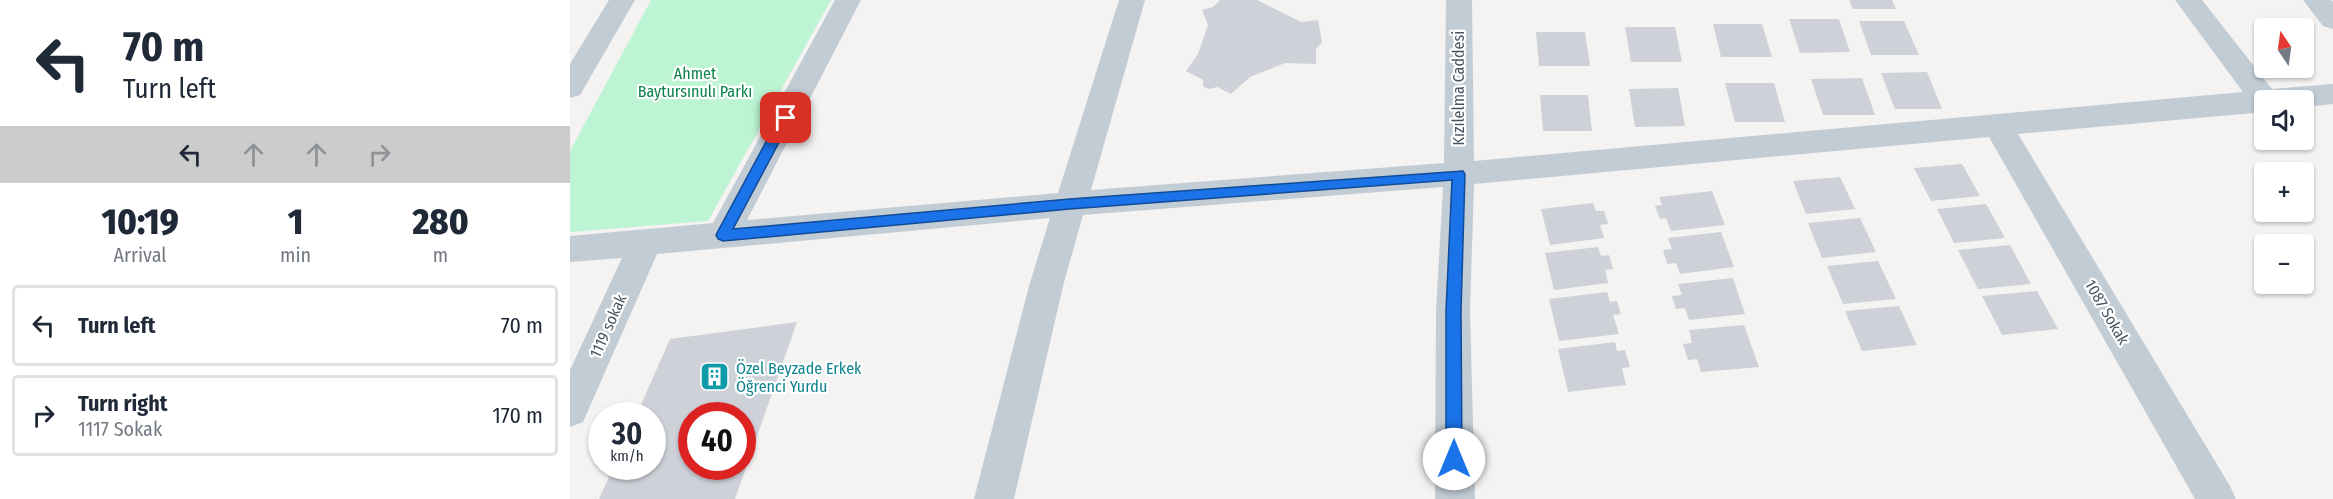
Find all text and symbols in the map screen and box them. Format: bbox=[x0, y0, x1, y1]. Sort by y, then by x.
north arrow bbox=[2254, 18, 2314, 78]
map controls bbox=[2254, 18, 2314, 294]
text: 70 m bbox=[123, 22, 204, 72]
icon: left bbox=[24, 24, 102, 102]
street label: Kızılelma Caddesi bbox=[1449, 31, 1468, 145]
park label: Ahmet Baytursınulı Parkı bbox=[638, 64, 752, 101]
text: Turn left bbox=[123, 73, 216, 105]
button: sound bbox=[2254, 90, 2314, 150]
pin bbox=[760, 92, 811, 143]
icon: arrive bbox=[769, 101, 802, 134]
icon: left bbox=[174, 138, 207, 171]
icon: ahead bbox=[237, 138, 270, 171]
icon: ahead bbox=[300, 138, 333, 171]
icon: right bbox=[363, 138, 396, 171]
button: + bbox=[2254, 162, 2314, 222]
text: 10:19 bbox=[101, 200, 179, 244]
text: 1 bbox=[288, 200, 303, 244]
text: 280 bbox=[412, 200, 469, 244]
button: − bbox=[2254, 234, 2314, 294]
text: Arrival bbox=[114, 243, 167, 267]
text: min bbox=[280, 243, 311, 267]
text: m bbox=[433, 243, 448, 267]
street label: 1087 Sokak bbox=[2081, 276, 2133, 348]
street label: 1119 sokak bbox=[586, 291, 631, 361]
icon: left bbox=[27, 309, 60, 342]
text: Turn left bbox=[78, 312, 156, 339]
text: 70 m bbox=[501, 312, 543, 339]
place label: Özel Beyzade Erkek Öğrenci Yurdu bbox=[736, 359, 862, 396]
building icon: Özel Beyzade Erkek Öğrenci Yurdu bbox=[699, 361, 731, 393]
text: Turn right bbox=[78, 390, 167, 417]
icon: right bbox=[27, 399, 60, 432]
text: 170 m bbox=[492, 402, 543, 429]
speed limit sign: 40 bbox=[678, 402, 756, 480]
text: 30 bbox=[612, 416, 642, 452]
text: 1117 Sokak bbox=[78, 417, 162, 441]
position arrow bbox=[1422, 427, 1486, 491]
text: km/h bbox=[610, 447, 644, 465]

